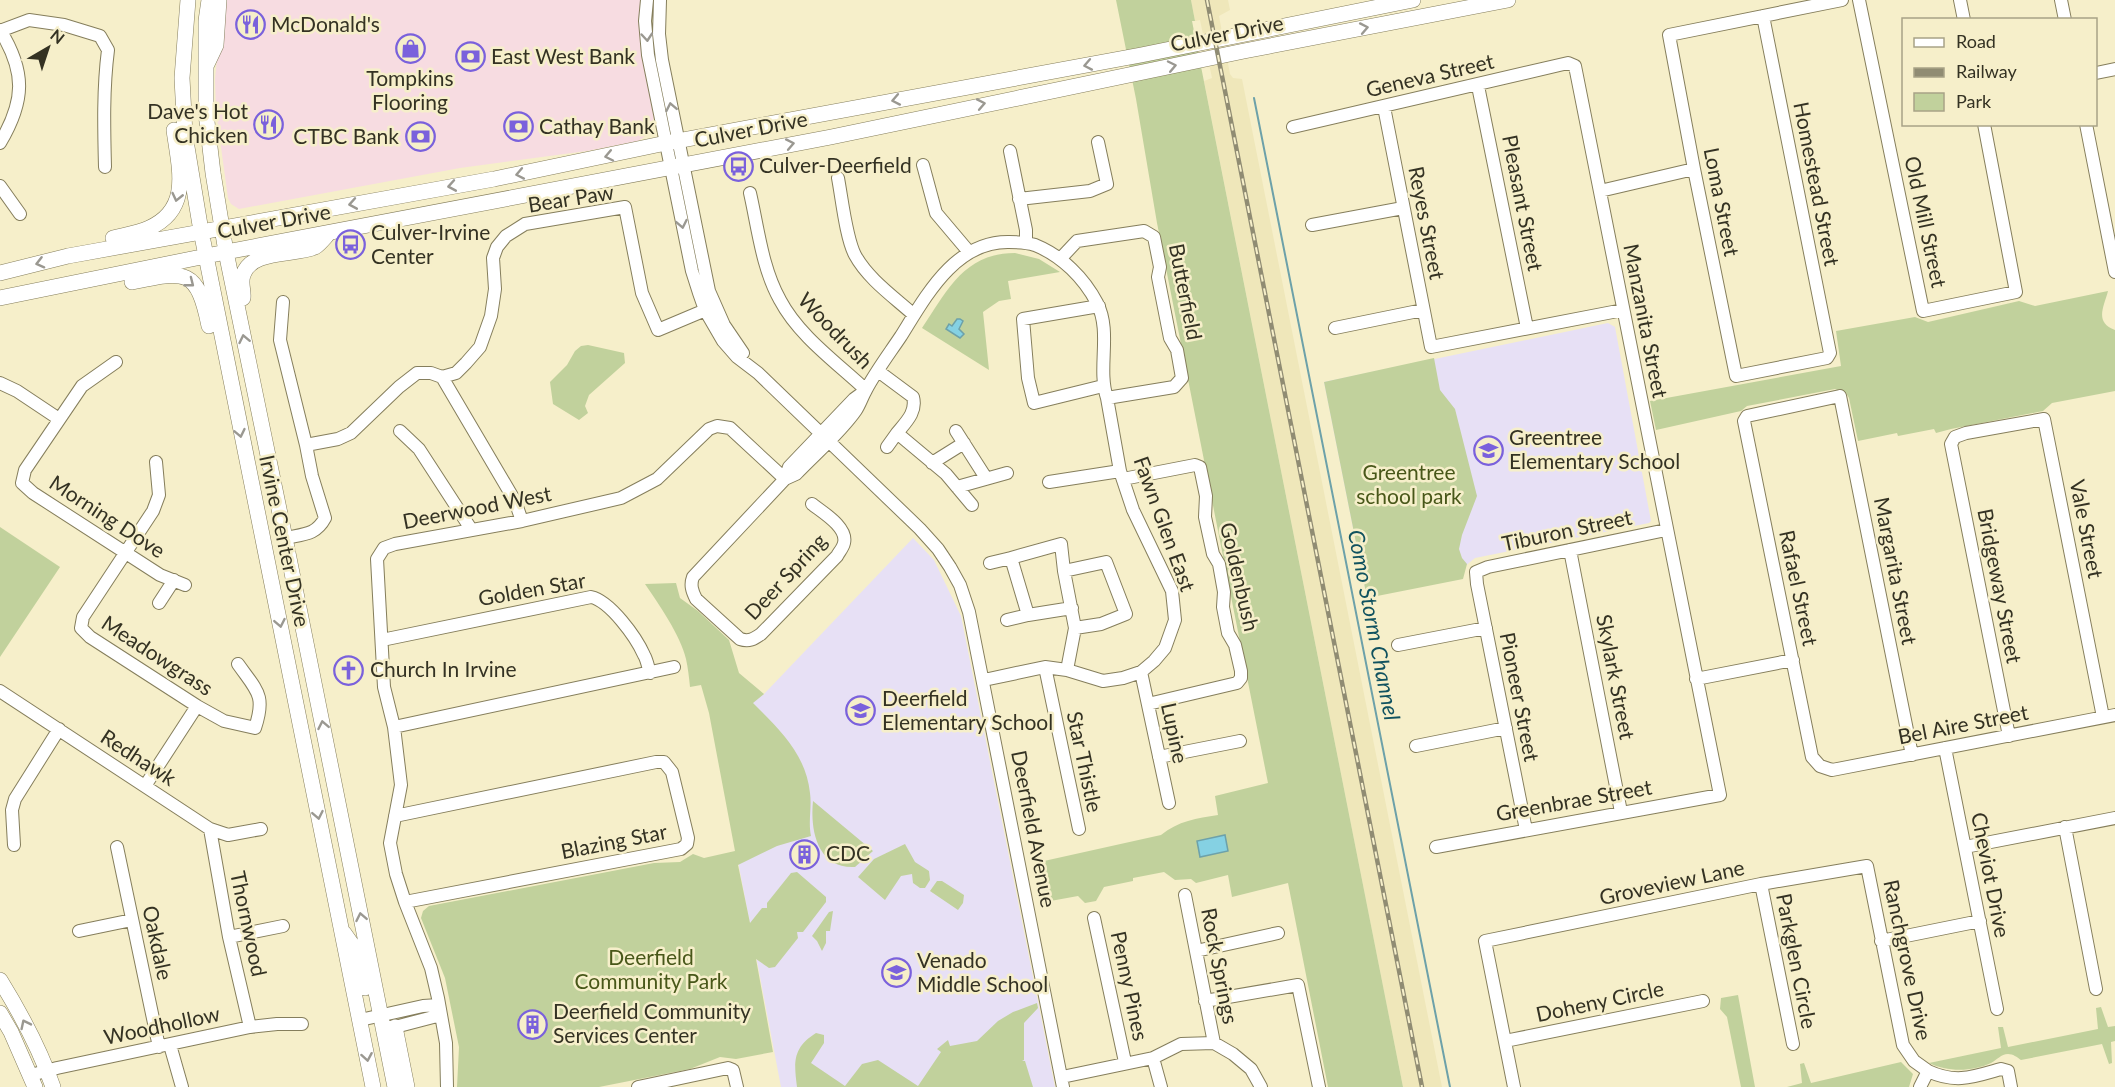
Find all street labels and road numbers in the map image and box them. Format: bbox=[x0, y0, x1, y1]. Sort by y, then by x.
street label: Culver Drive bbox=[1168, 9, 1285, 56]
street label: Geneva Street bbox=[1363, 48, 1497, 101]
street label: Homestead Street bbox=[1789, 100, 1846, 268]
street label: Culver Drive bbox=[692, 105, 809, 152]
street label: Pleasant Street bbox=[1498, 132, 1549, 273]
street label: Loma Street bbox=[1700, 145, 1745, 259]
street label: Old Mill Street bbox=[1900, 154, 1953, 290]
street label: Reyes Street bbox=[1404, 164, 1451, 282]
street label: Bear Paw bbox=[526, 178, 616, 217]
street label: Culver Drive bbox=[215, 198, 332, 243]
street label: Butterfield bbox=[1165, 241, 1208, 342]
street label: Manzanita Street bbox=[1619, 241, 1674, 400]
street label: Woodrush bbox=[794, 287, 879, 373]
street label: Irvine Center Drive bbox=[255, 452, 316, 629]
street label: Fawn Glen East bbox=[1129, 453, 1202, 595]
street label: Morning Dove bbox=[45, 469, 170, 562]
street label: Vale Street bbox=[2066, 477, 2109, 581]
street label: Deerwood West bbox=[400, 480, 554, 533]
street label: Margarita Street bbox=[1870, 495, 1923, 647]
street label: Tiburon Street bbox=[1499, 503, 1634, 556]
street label: Bridgeway Street bbox=[1973, 506, 2028, 666]
street label: Goldenbush bbox=[1216, 520, 1265, 634]
street label: Deer Spring bbox=[739, 528, 831, 624]
street label: Rafael Street bbox=[1775, 528, 1824, 648]
street label: Golden Star bbox=[476, 567, 588, 610]
street label: Meadowgrass bbox=[98, 610, 218, 700]
street label: Skylark Street bbox=[1592, 612, 1641, 742]
street label: Pioneer Street bbox=[1496, 630, 1545, 764]
street label: Bel Aire Street bbox=[1895, 699, 2031, 748]
street label: Lupine bbox=[1157, 700, 1194, 765]
street label: Star Thistle bbox=[1063, 709, 1108, 814]
street label: Redhawk bbox=[97, 723, 181, 790]
street label: Deerfield Avenue bbox=[1007, 748, 1062, 909]
street label: Greenbrae Street bbox=[1494, 773, 1654, 826]
street label: Cheviot Drive bbox=[1967, 810, 2016, 940]
street label: Blazing Star bbox=[558, 818, 669, 863]
street label: Groveview Lane bbox=[1597, 854, 1747, 909]
street label: Thornwood bbox=[226, 869, 273, 979]
street label: Ranchgrove Drive bbox=[1879, 877, 1938, 1042]
street label: Parkglen Circle bbox=[1772, 891, 1823, 1031]
street label: Oakdale bbox=[138, 903, 179, 982]
street label: Rock Springs bbox=[1197, 906, 1244, 1026]
street label: Penny Pines bbox=[1107, 929, 1154, 1043]
street label: Doheny Circle bbox=[1533, 975, 1666, 1026]
street label: Woodhollow bbox=[101, 1000, 222, 1049]

